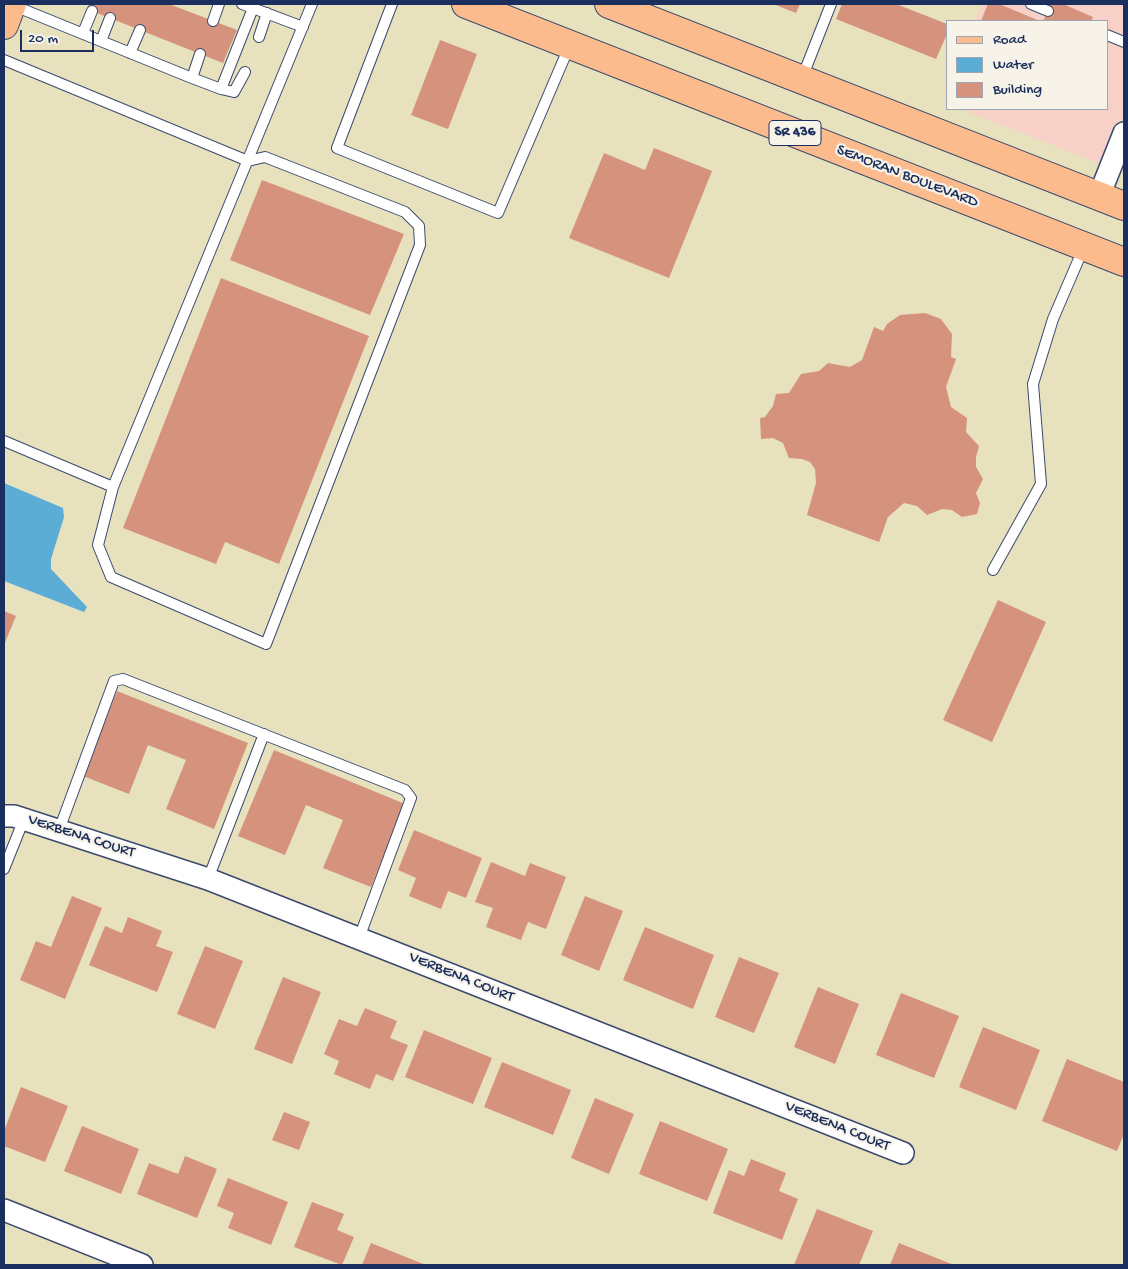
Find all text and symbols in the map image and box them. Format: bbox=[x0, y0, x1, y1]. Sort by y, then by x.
scale bar bbox=[22, 20, 96, 52]
legend bbox=[946, 20, 1108, 110]
text: 20 m bbox=[28, 30, 58, 48]
text: Road bbox=[993, 31, 1026, 49]
text: Water bbox=[993, 56, 1033, 74]
text: Building bbox=[993, 81, 1042, 99]
road number: SR 436 bbox=[769, 120, 821, 146]
street label: SEMORAN BOULEVARD bbox=[833, 141, 981, 213]
street label: VERBENA COURT bbox=[25, 811, 137, 863]
street label: VERBENA COURT bbox=[406, 948, 516, 1008]
street label: VERBENA COURT bbox=[782, 1097, 892, 1157]

